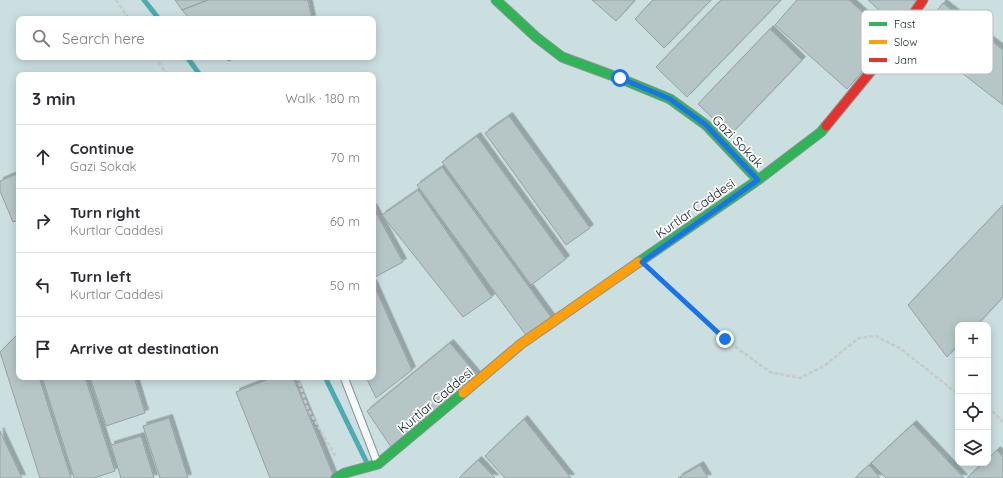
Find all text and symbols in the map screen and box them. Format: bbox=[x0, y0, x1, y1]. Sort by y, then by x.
legend bbox=[861, 10, 993, 74]
search box bbox=[16, 16, 376, 60]
text: Fast bbox=[894, 17, 916, 31]
icon: search bbox=[30, 27, 52, 49]
text: Search here bbox=[62, 29, 145, 48]
text: Slow bbox=[894, 35, 918, 49]
text: Jam bbox=[894, 53, 917, 67]
route start bbox=[611, 69, 629, 87]
text: 3 min bbox=[32, 88, 76, 109]
text: Walk · 180 m bbox=[285, 90, 360, 106]
street label: Gazi Sokak bbox=[709, 112, 767, 171]
text: Continue bbox=[70, 139, 134, 158]
icon: ahead bbox=[32, 146, 54, 168]
text: 70 m bbox=[330, 149, 360, 165]
text: Gazi Sokak bbox=[70, 158, 137, 174]
street label: Kurtlar Caddesi bbox=[652, 175, 738, 241]
text: Turn right bbox=[70, 203, 141, 222]
icon: right bbox=[32, 210, 54, 232]
text: 60 m bbox=[330, 213, 360, 229]
text: Kurtlar Caddesi bbox=[70, 222, 163, 238]
text: Turn left bbox=[70, 267, 132, 286]
icon: left bbox=[32, 274, 54, 296]
text: 50 m bbox=[330, 277, 360, 293]
text: Kurtlar Caddesi bbox=[70, 286, 163, 302]
map controls bbox=[955, 322, 991, 466]
button: + bbox=[955, 322, 991, 358]
route end bbox=[716, 330, 734, 348]
icon: arrive bbox=[32, 338, 54, 360]
text: Arrive at destination bbox=[70, 339, 219, 358]
button: − bbox=[955, 358, 991, 394]
street label: Kurtlar Caddesi bbox=[394, 364, 476, 436]
button: locate bbox=[955, 394, 991, 430]
button: layers bbox=[955, 430, 991, 466]

